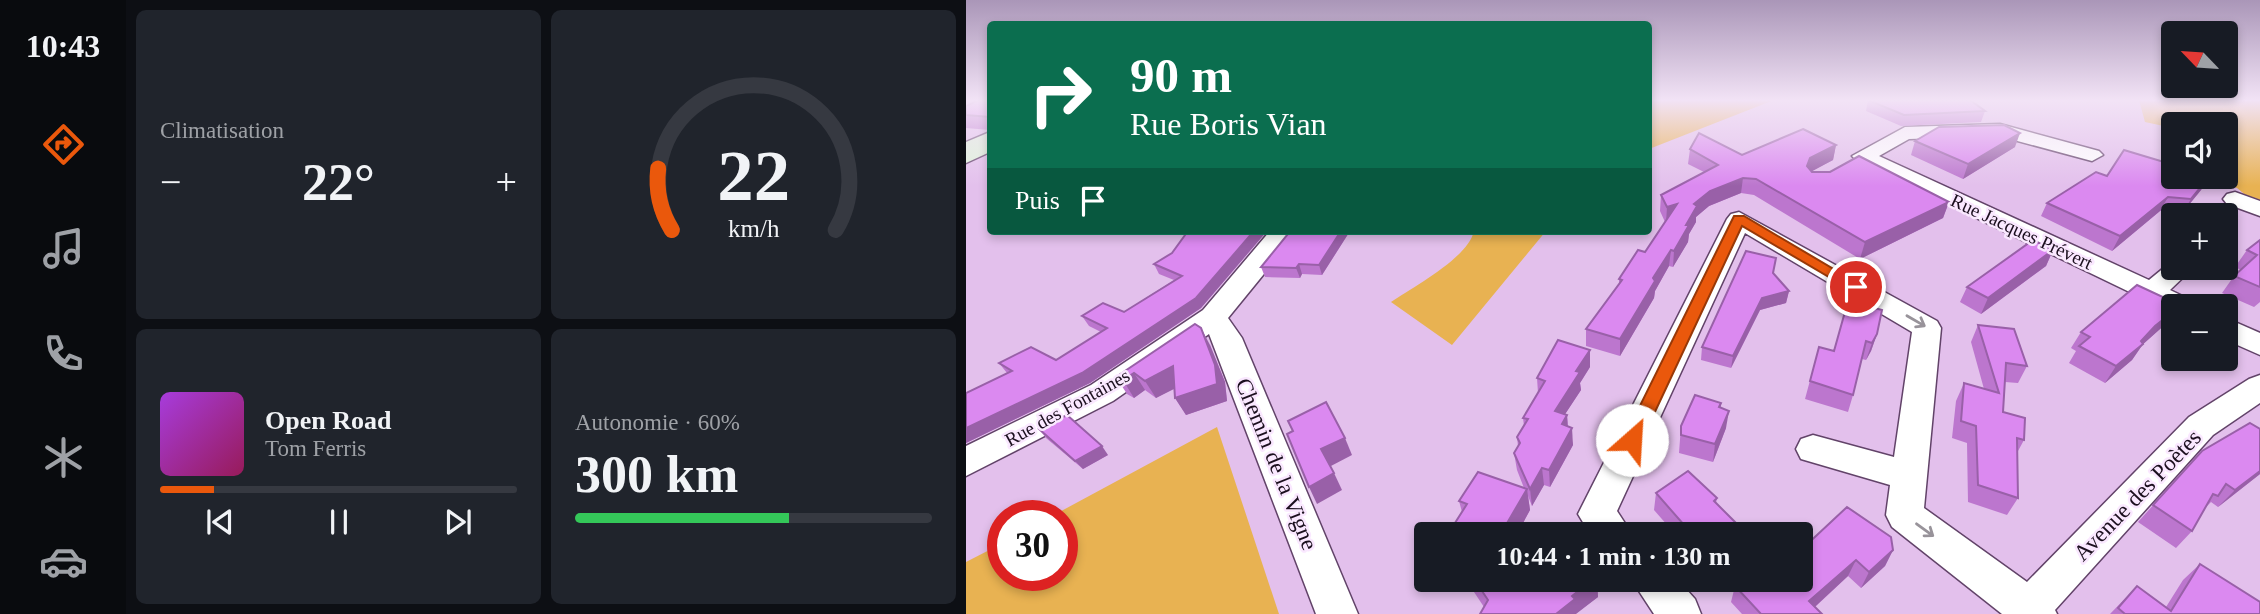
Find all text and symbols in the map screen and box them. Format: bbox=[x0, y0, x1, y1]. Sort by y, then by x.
north arrow bbox=[2161, 21, 2238, 98]
map controls bbox=[2161, 21, 2238, 371]
text: 10:43 bbox=[26, 28, 100, 64]
text: 90 m bbox=[1130, 48, 1232, 103]
icon: right bbox=[1015, 49, 1106, 140]
text: Rue Boris Vian bbox=[1130, 106, 1327, 142]
button: sound bbox=[2161, 112, 2238, 189]
text: Climatisation bbox=[160, 118, 284, 143]
icon: directions bbox=[39, 120, 88, 169]
text: 22 bbox=[717, 136, 790, 217]
text: 22° bbox=[302, 154, 375, 211]
text: − bbox=[160, 161, 181, 203]
text: + bbox=[496, 161, 517, 203]
icon: arrive bbox=[1074, 182, 1112, 220]
text: Puis bbox=[1015, 186, 1060, 215]
street label: Rue Jacques Prévert bbox=[1948, 189, 2097, 274]
button: + bbox=[2161, 203, 2238, 280]
text: km/h bbox=[728, 215, 780, 242]
icon: music bbox=[39, 224, 88, 273]
pin bbox=[1826, 257, 1886, 317]
icon: arrive bbox=[1837, 268, 1875, 306]
button: − bbox=[2161, 294, 2238, 371]
one-way arrow bbox=[1905, 315, 1926, 328]
icon: phone bbox=[39, 329, 88, 378]
street label: Rue des Fontaines bbox=[1001, 364, 1133, 450]
street label: Chemin de la Vigne bbox=[1231, 375, 1322, 554]
position arrow bbox=[1595, 403, 1669, 477]
text: Open Road bbox=[265, 406, 391, 435]
text: Autonomie · 60% bbox=[575, 410, 740, 435]
street label: Avenue des Poètes bbox=[2069, 425, 2206, 566]
icon: climate bbox=[39, 433, 88, 482]
text: Tom Ferris bbox=[265, 436, 366, 461]
text: 300 km bbox=[575, 446, 738, 503]
speed limit sign: 30 bbox=[987, 500, 1078, 591]
icon: previous bbox=[201, 503, 239, 541]
icon: pause bbox=[320, 503, 358, 541]
icon: next bbox=[439, 503, 477, 541]
one-way arrow bbox=[1915, 523, 1934, 538]
icon: car bbox=[39, 537, 88, 586]
text: 10:44 · 1 min · 130 m bbox=[1497, 542, 1731, 571]

